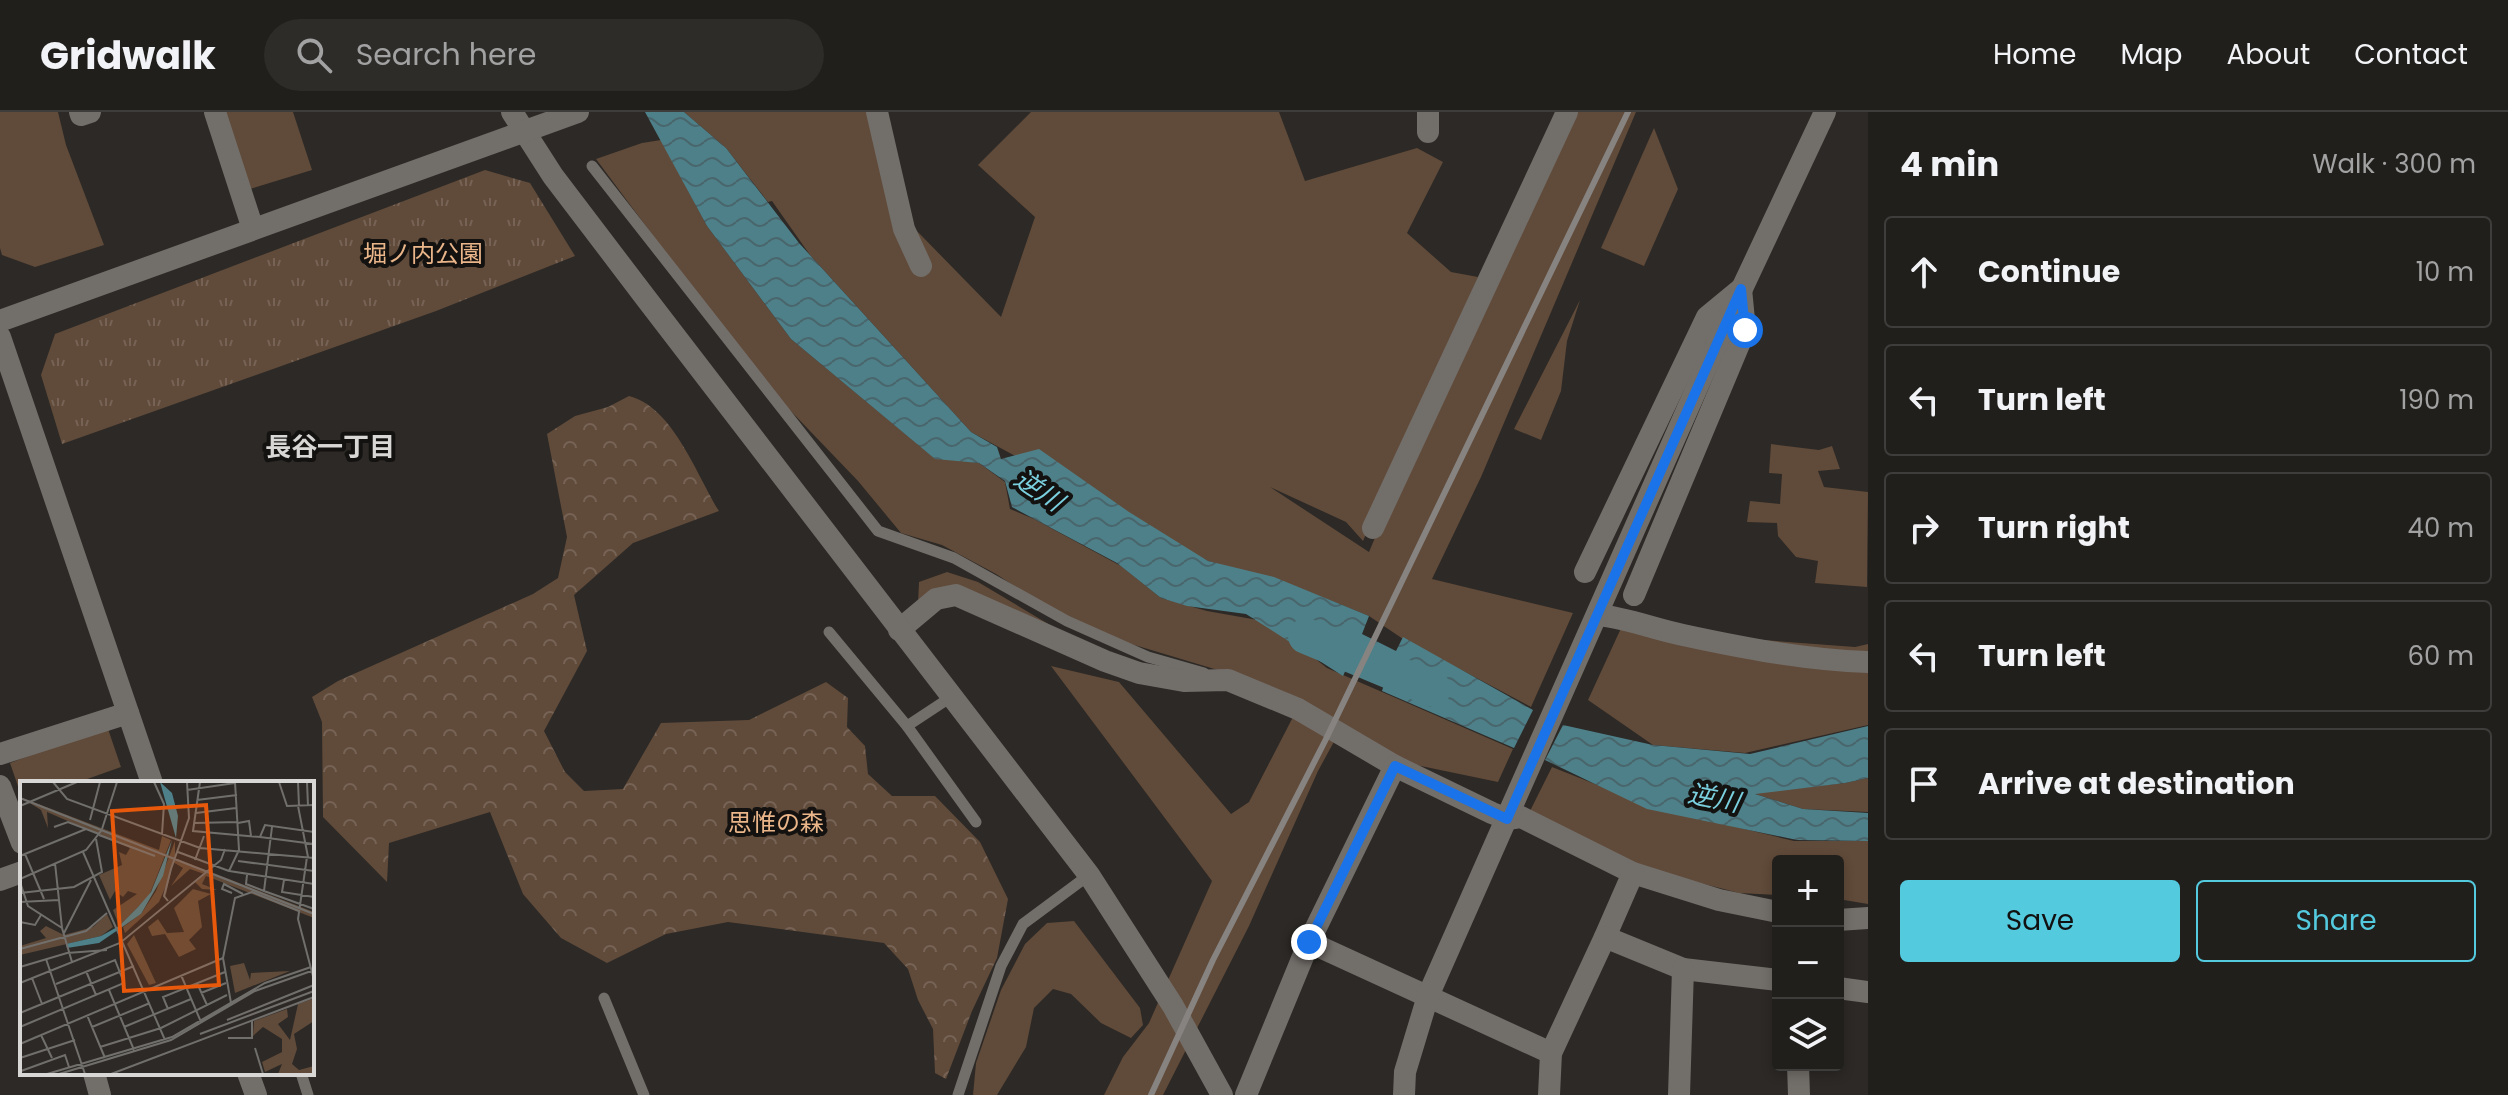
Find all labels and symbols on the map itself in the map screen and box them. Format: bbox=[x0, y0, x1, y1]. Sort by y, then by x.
park label: 堀ノ内公園 bbox=[363, 237, 483, 270]
route start bbox=[1727, 312, 1763, 348]
district label: 長谷一丁目 bbox=[265, 429, 395, 465]
water label: 逆川 bbox=[1007, 461, 1073, 521]
water label: 逆川 bbox=[1685, 775, 1746, 821]
inset map bbox=[20, 781, 314, 1075]
park label: 思惟の森 bbox=[728, 806, 824, 839]
route end bbox=[1291, 924, 1327, 960]

